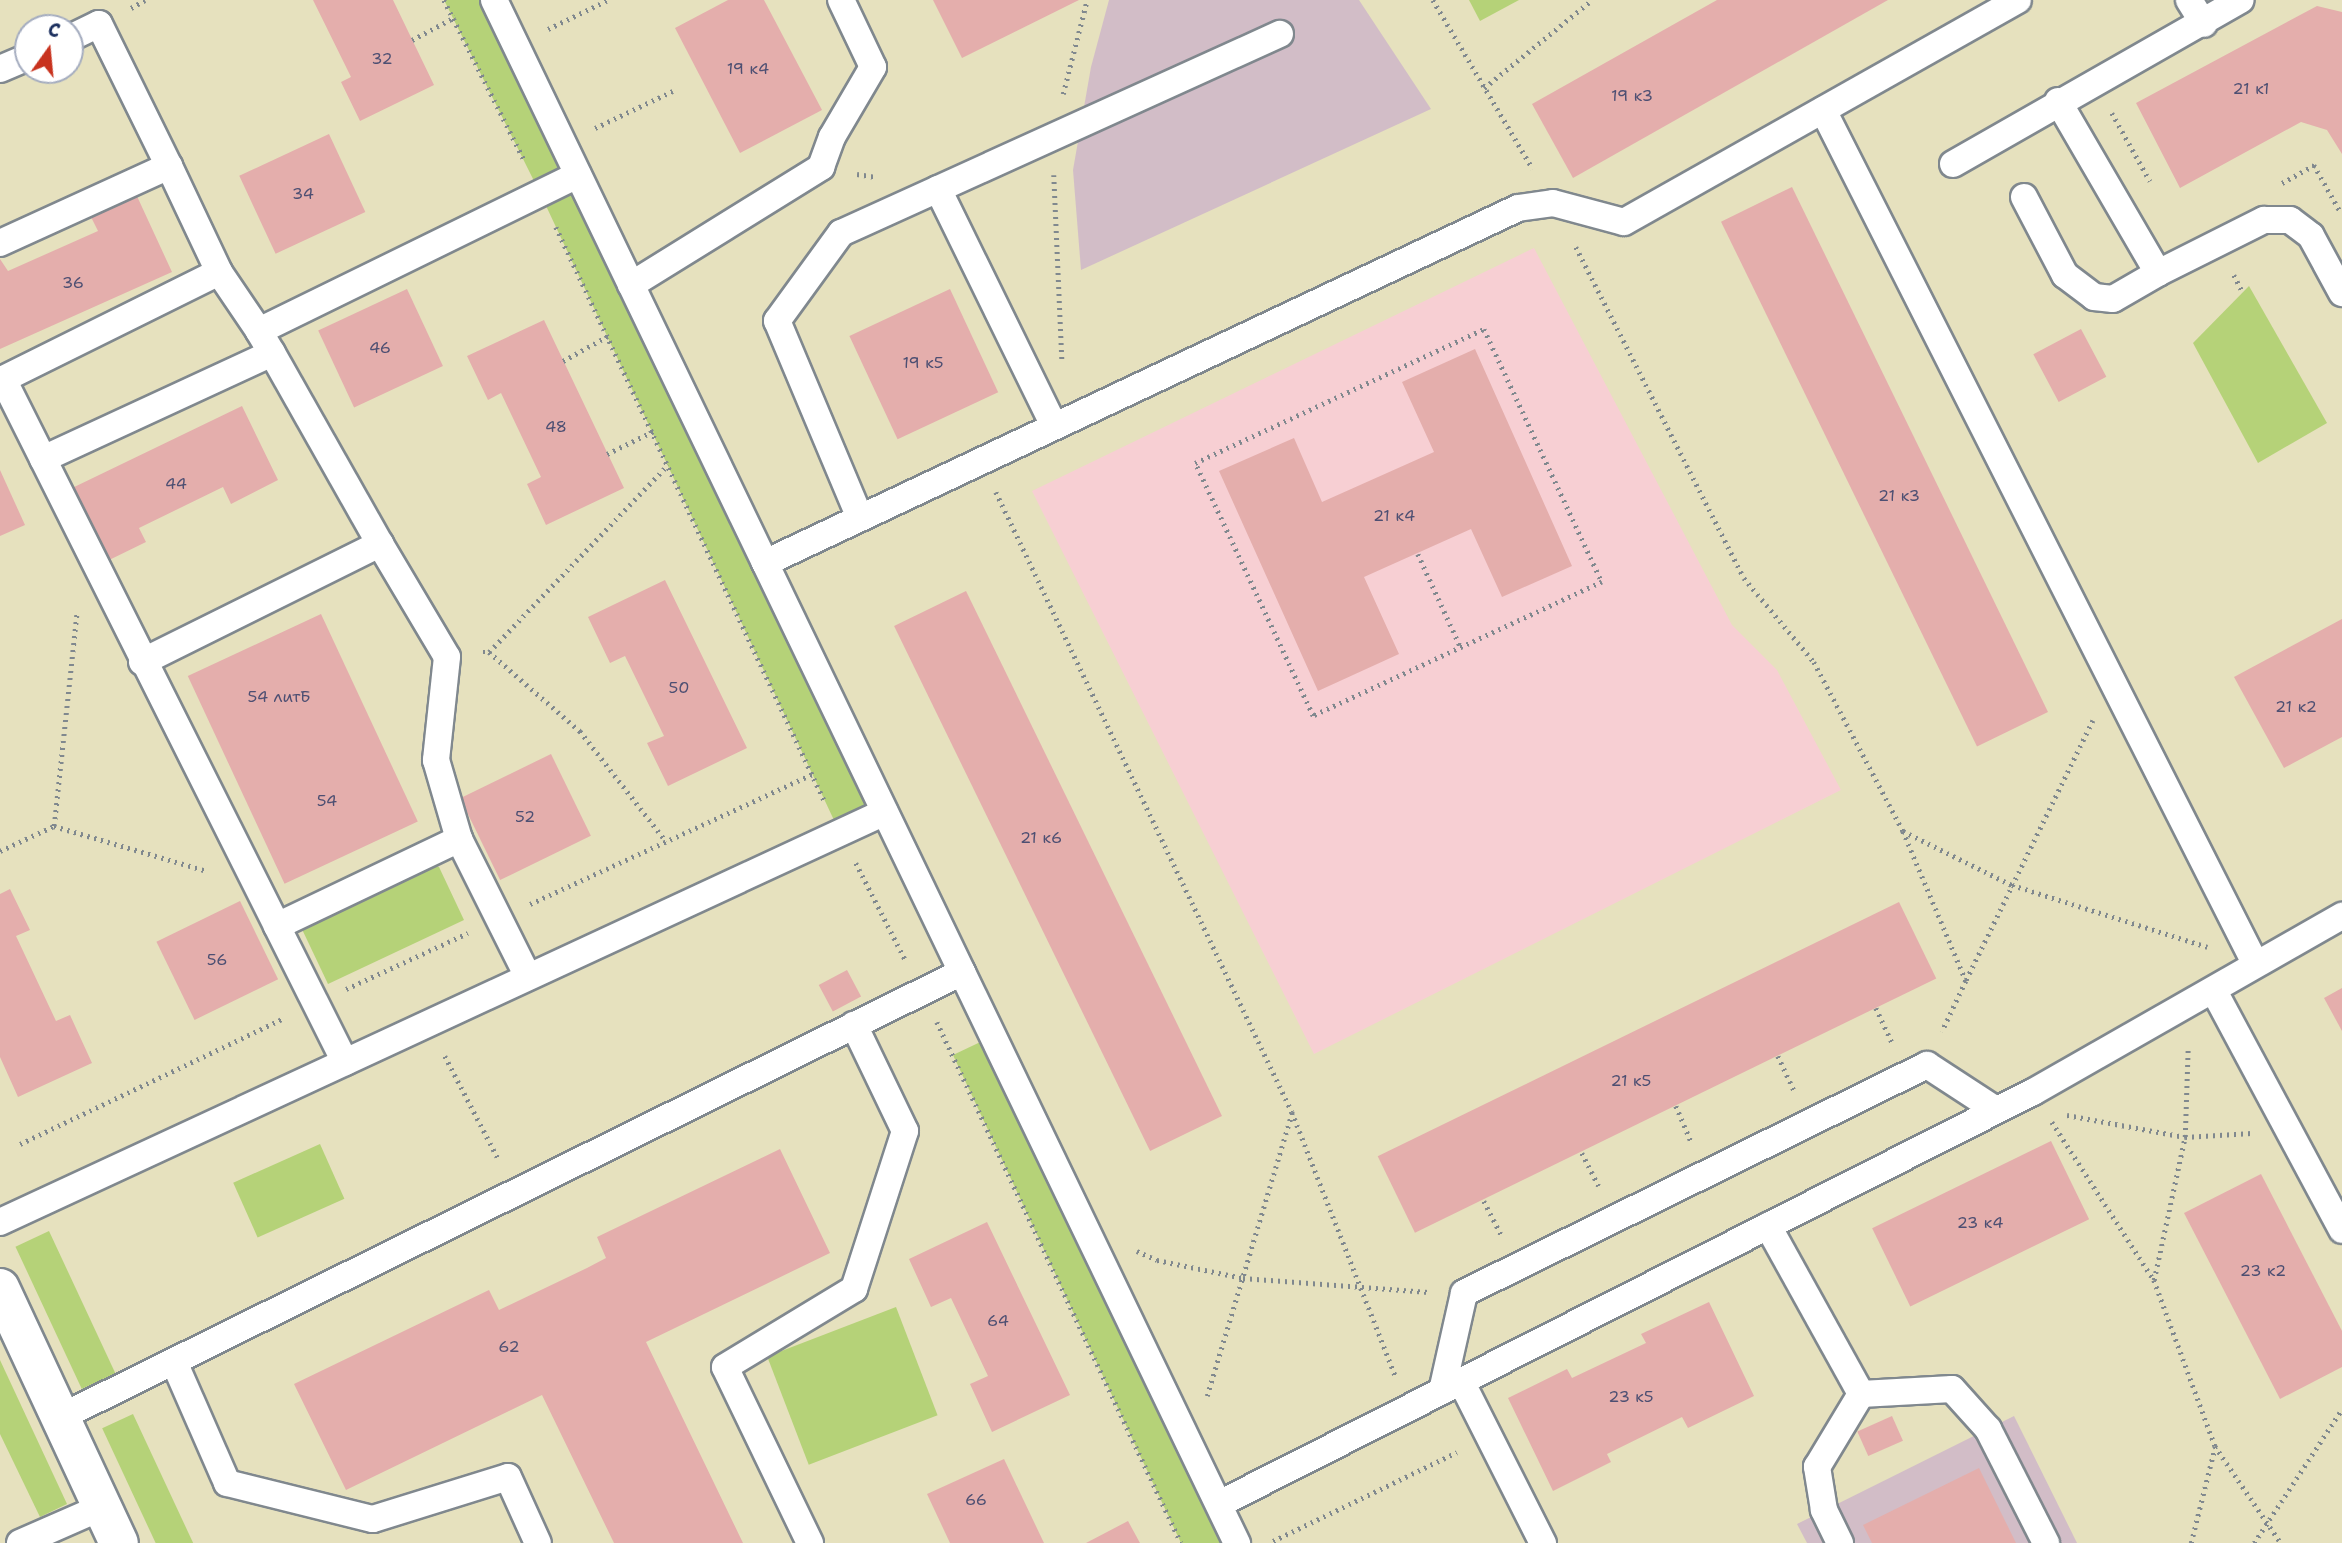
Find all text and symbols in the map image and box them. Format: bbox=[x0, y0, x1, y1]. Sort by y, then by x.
north arrow bbox=[14, 14, 84, 84]
text: С bbox=[45, 17, 63, 44]
house number: 32 bbox=[371, 49, 393, 69]
house number: 19 к4 bbox=[727, 59, 769, 79]
house number: 21 к1 bbox=[2233, 79, 2269, 99]
house number: 19 к3 bbox=[1611, 86, 1653, 106]
house number: 34 bbox=[292, 184, 314, 204]
house number: 36 bbox=[62, 273, 84, 293]
house number: 46 bbox=[369, 338, 391, 358]
house number: 19 к5 bbox=[902, 353, 944, 373]
house number: 48 bbox=[545, 417, 567, 437]
house number: 44 bbox=[165, 474, 187, 494]
house number: 21 к3 bbox=[1878, 486, 1920, 506]
house number: 21 к4 bbox=[1373, 506, 1415, 526]
house number: 50 bbox=[669, 678, 689, 698]
house number: 54 литБ bbox=[248, 687, 310, 707]
house number: 21 к2 bbox=[2275, 697, 2317, 717]
house number: 54 bbox=[317, 791, 337, 811]
house number: 52 bbox=[515, 807, 535, 827]
house number: 21 к6 bbox=[1020, 828, 1062, 848]
house number: 56 bbox=[207, 950, 227, 970]
house number: 21 к5 bbox=[1611, 1071, 1651, 1091]
house number: 23 к4 bbox=[1957, 1213, 2003, 1233]
house number: 23 к2 bbox=[2240, 1261, 2286, 1281]
house number: 64 bbox=[987, 1311, 1009, 1331]
house number: 62 bbox=[498, 1337, 520, 1357]
house number: 23 к5 bbox=[1608, 1387, 1654, 1407]
house number: 66 bbox=[965, 1490, 987, 1510]

